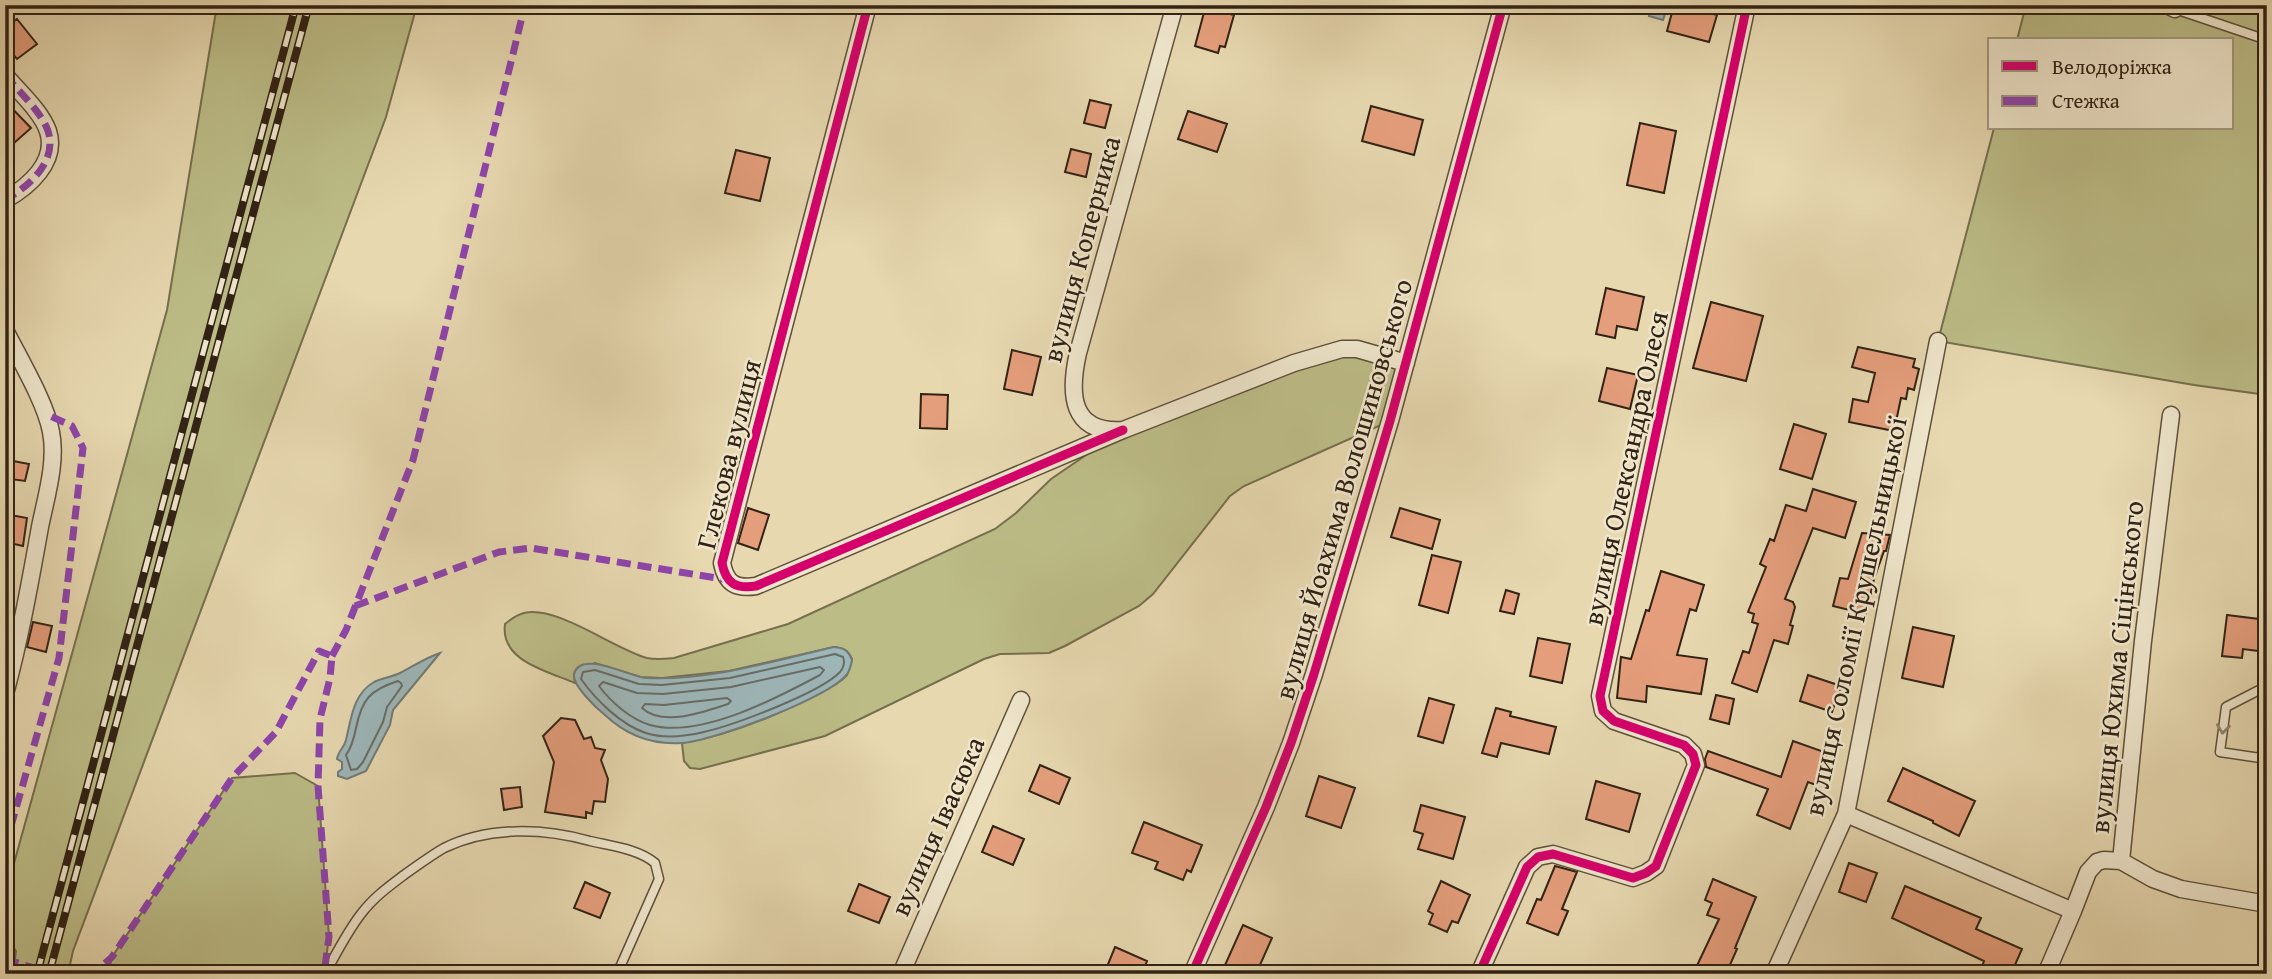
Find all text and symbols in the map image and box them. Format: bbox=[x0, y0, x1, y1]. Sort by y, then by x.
legend bbox=[1988, 38, 2234, 130]
text: Велодоріжка bbox=[2052, 51, 2172, 82]
text: Стежка bbox=[2052, 85, 2120, 116]
street label: вулиця Коперника bbox=[1031, 131, 1131, 367]
street label: вулиця Йоахима Волошиновського bbox=[1263, 274, 1422, 704]
street label: вулиця Олександра Олеся bbox=[1571, 307, 1678, 629]
street label: Глекова вулиця bbox=[684, 355, 771, 553]
street label: вулиця Соломії Крушельницької bbox=[1792, 412, 1917, 819]
street label: вулиця Юхима Сіцінського bbox=[2078, 499, 2153, 835]
one-way arrow bbox=[2216, 723, 2231, 735]
street label: вулиця Івасюка bbox=[879, 729, 995, 922]

